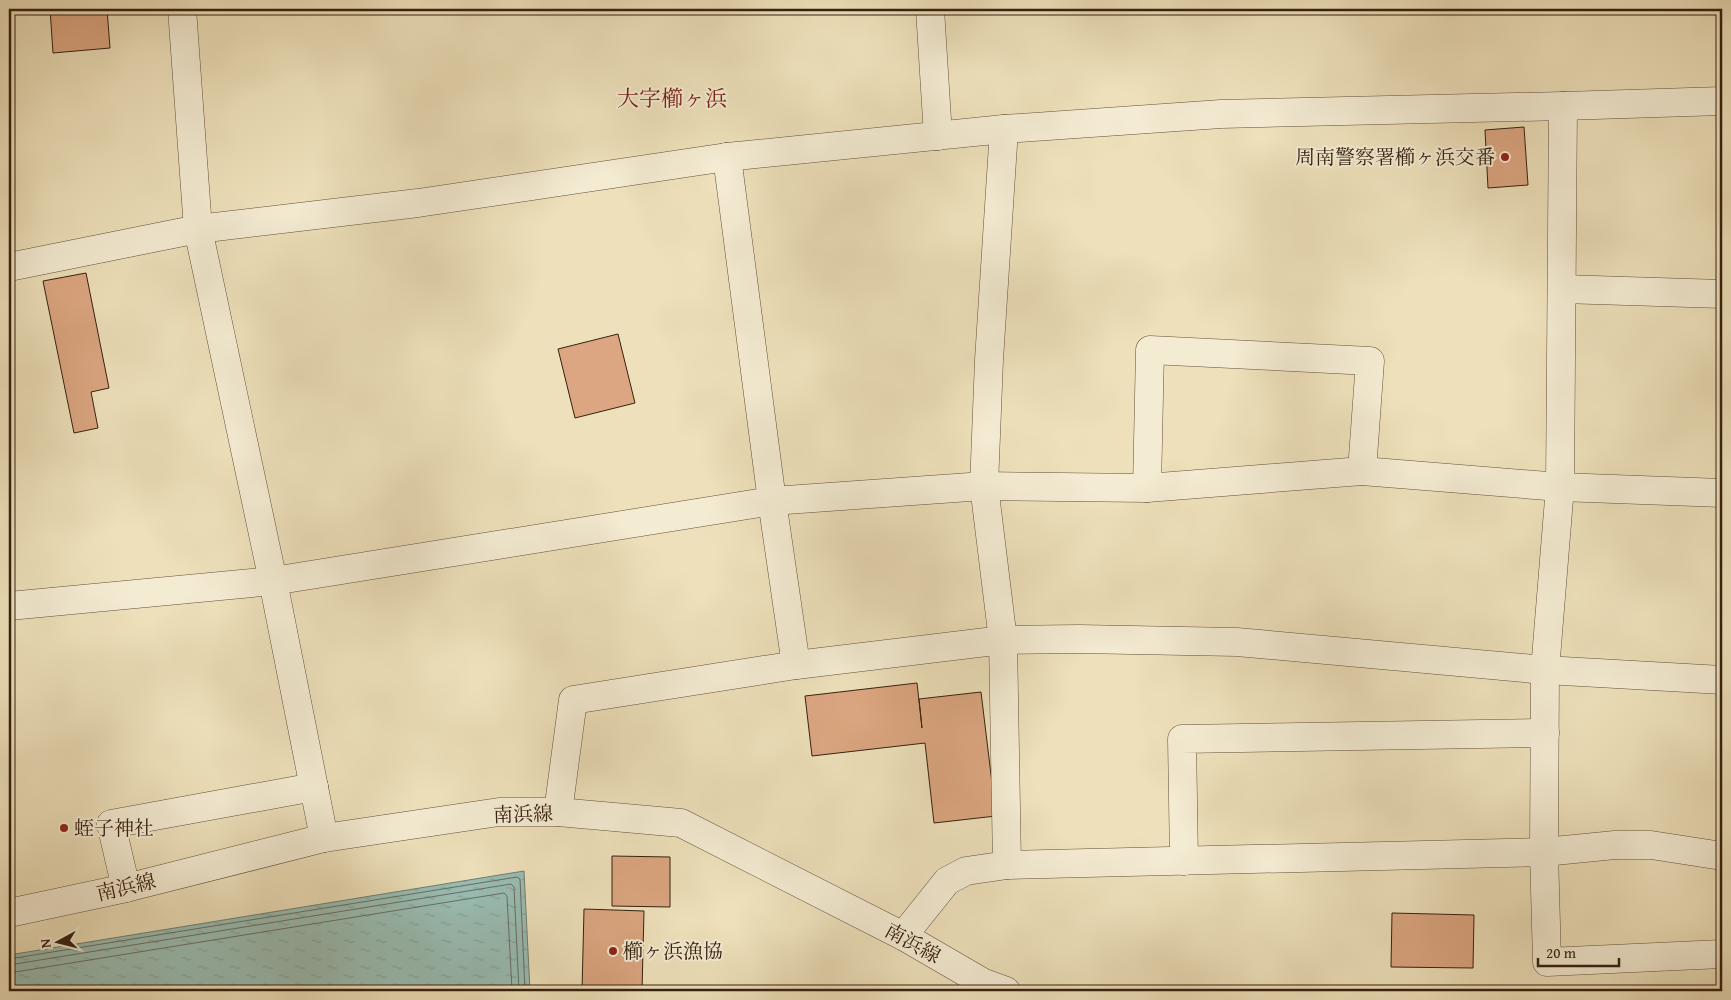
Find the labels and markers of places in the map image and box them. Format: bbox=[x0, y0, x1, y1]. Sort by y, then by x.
place label: 周南警察署櫛ヶ浜交番 bbox=[1295, 142, 1495, 171]
marker: 周南警察署櫛ヶ浜交番 bbox=[1499, 151, 1511, 163]
place label: 蛭子神社 bbox=[74, 813, 154, 842]
marker: 蛭子神社 bbox=[58, 822, 70, 834]
place label: 櫛ヶ浜漁協 bbox=[623, 936, 723, 965]
marker: 櫛ヶ浜漁協 bbox=[607, 945, 619, 957]

